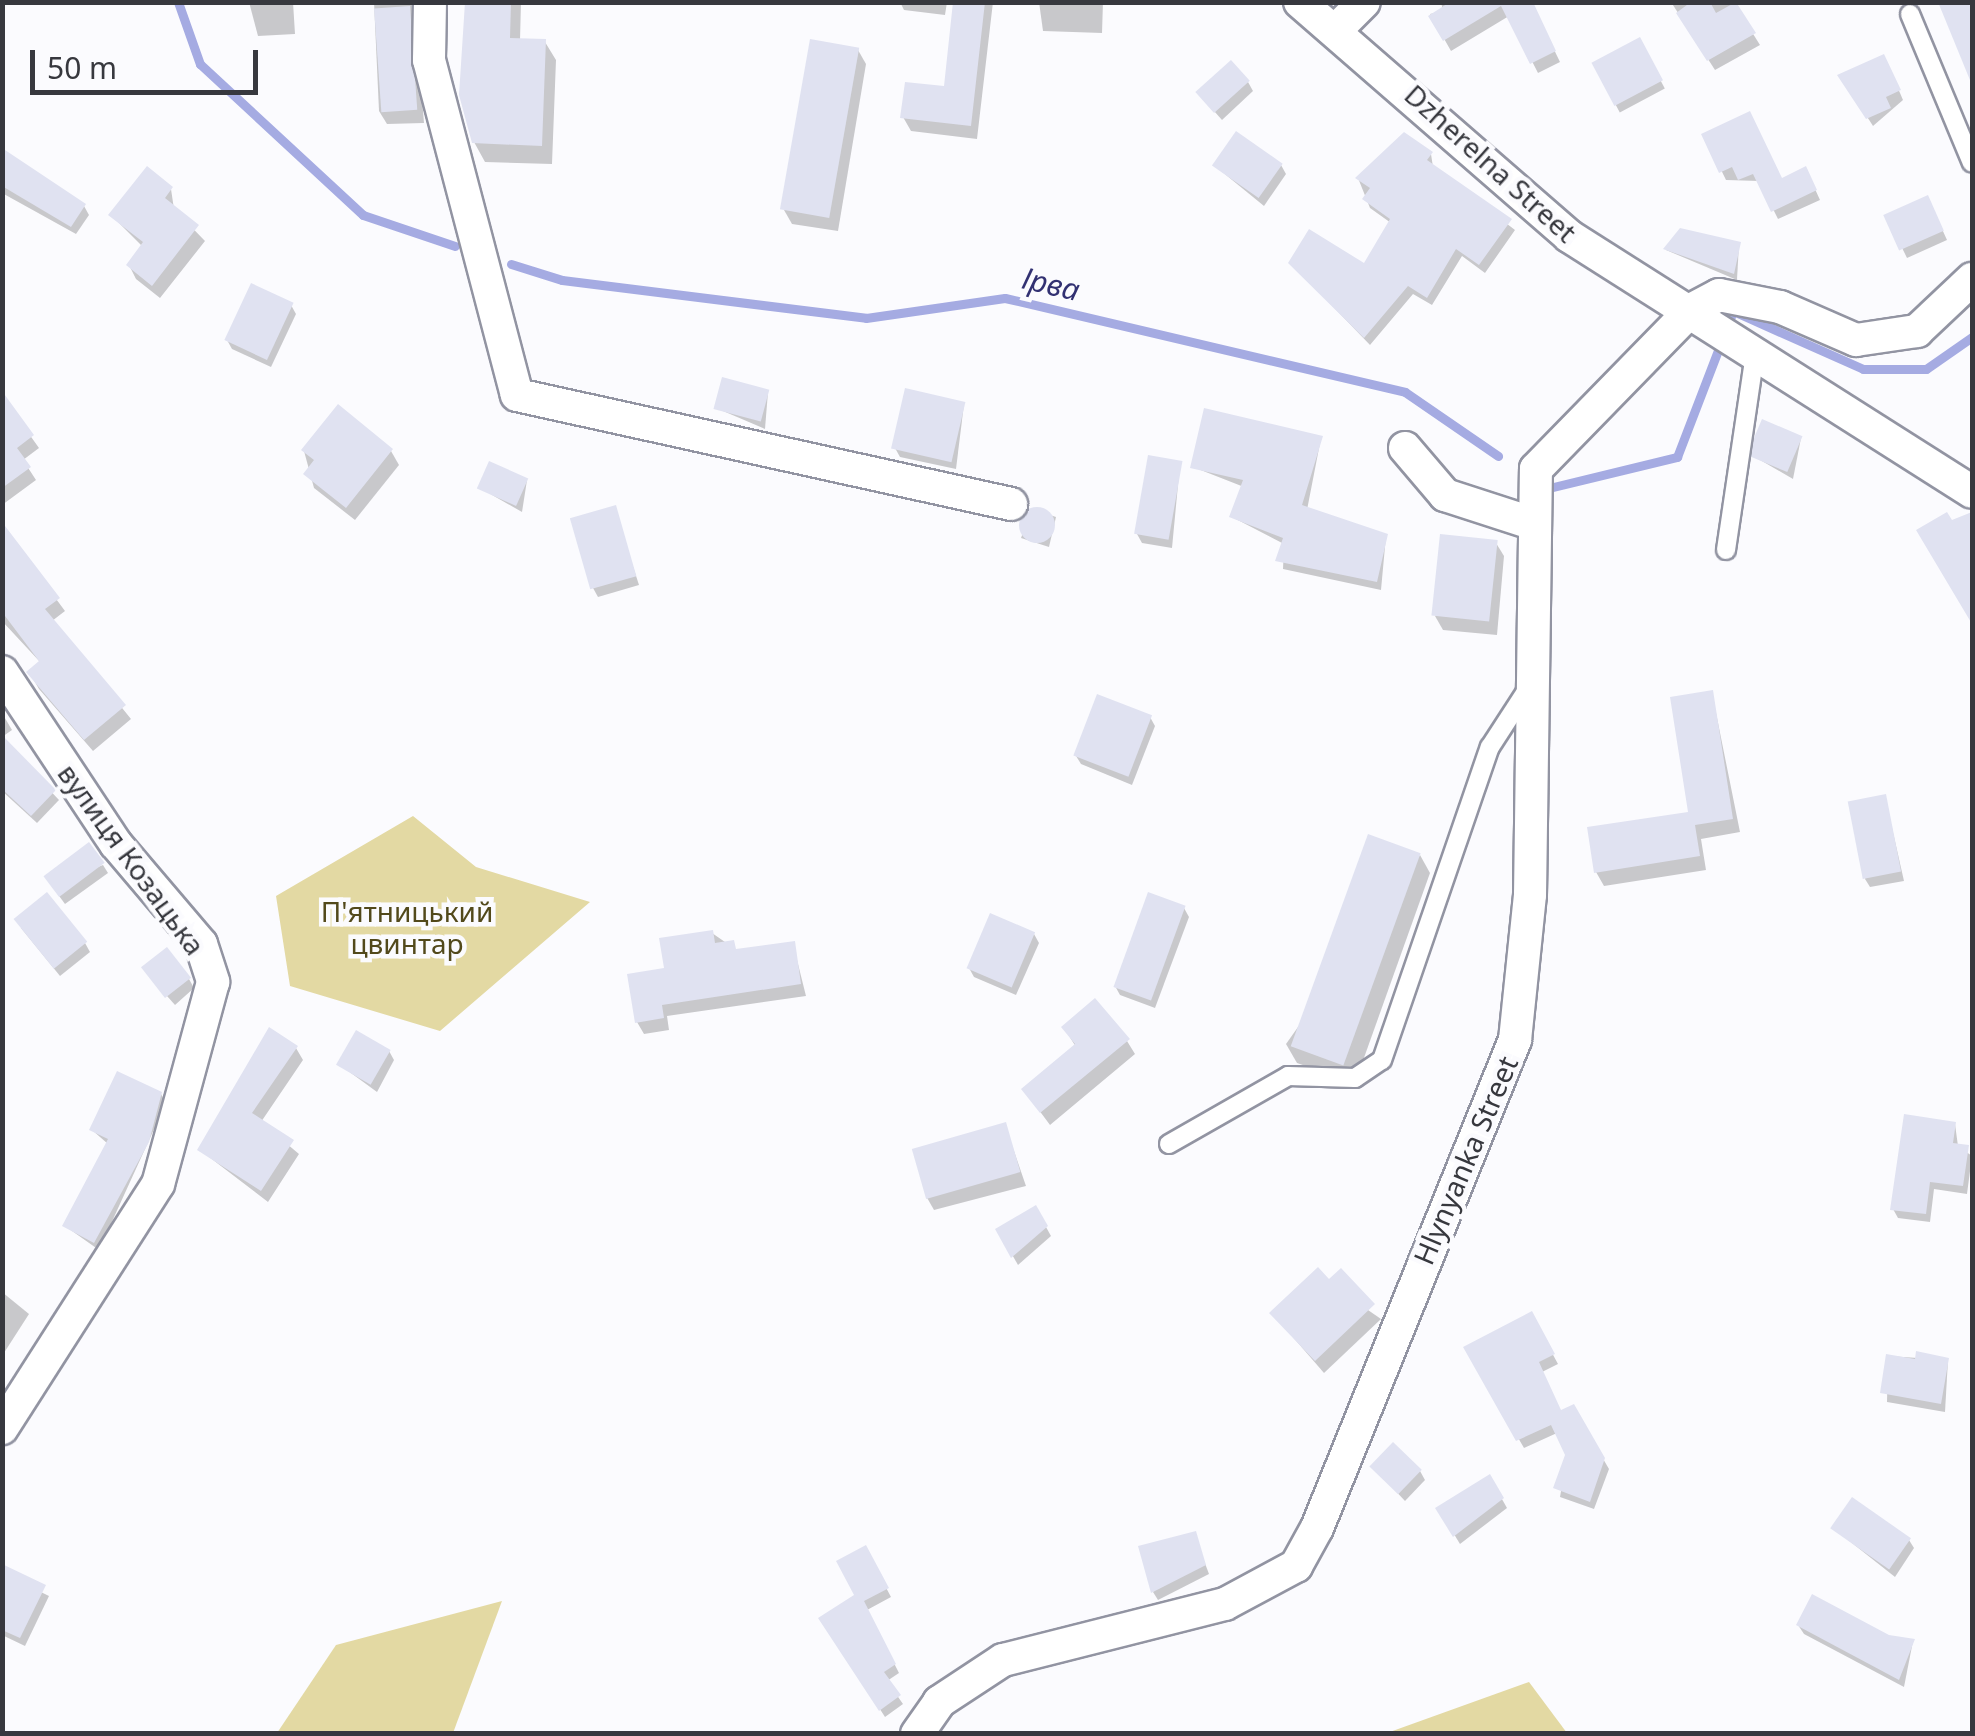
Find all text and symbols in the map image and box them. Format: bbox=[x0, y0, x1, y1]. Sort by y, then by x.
scale bar bbox=[35, 30, 262, 92]
text: 50 m bbox=[47, 47, 117, 88]
street label: Dzherelna Street bbox=[1398, 77, 1584, 249]
water label: Ірва bbox=[1019, 260, 1083, 308]
street label: вулиця Козацька bbox=[51, 757, 213, 961]
park label: П'ятницький цвинтар bbox=[321, 894, 493, 960]
street label: Hlynyanka Street bbox=[1406, 1051, 1524, 1269]

